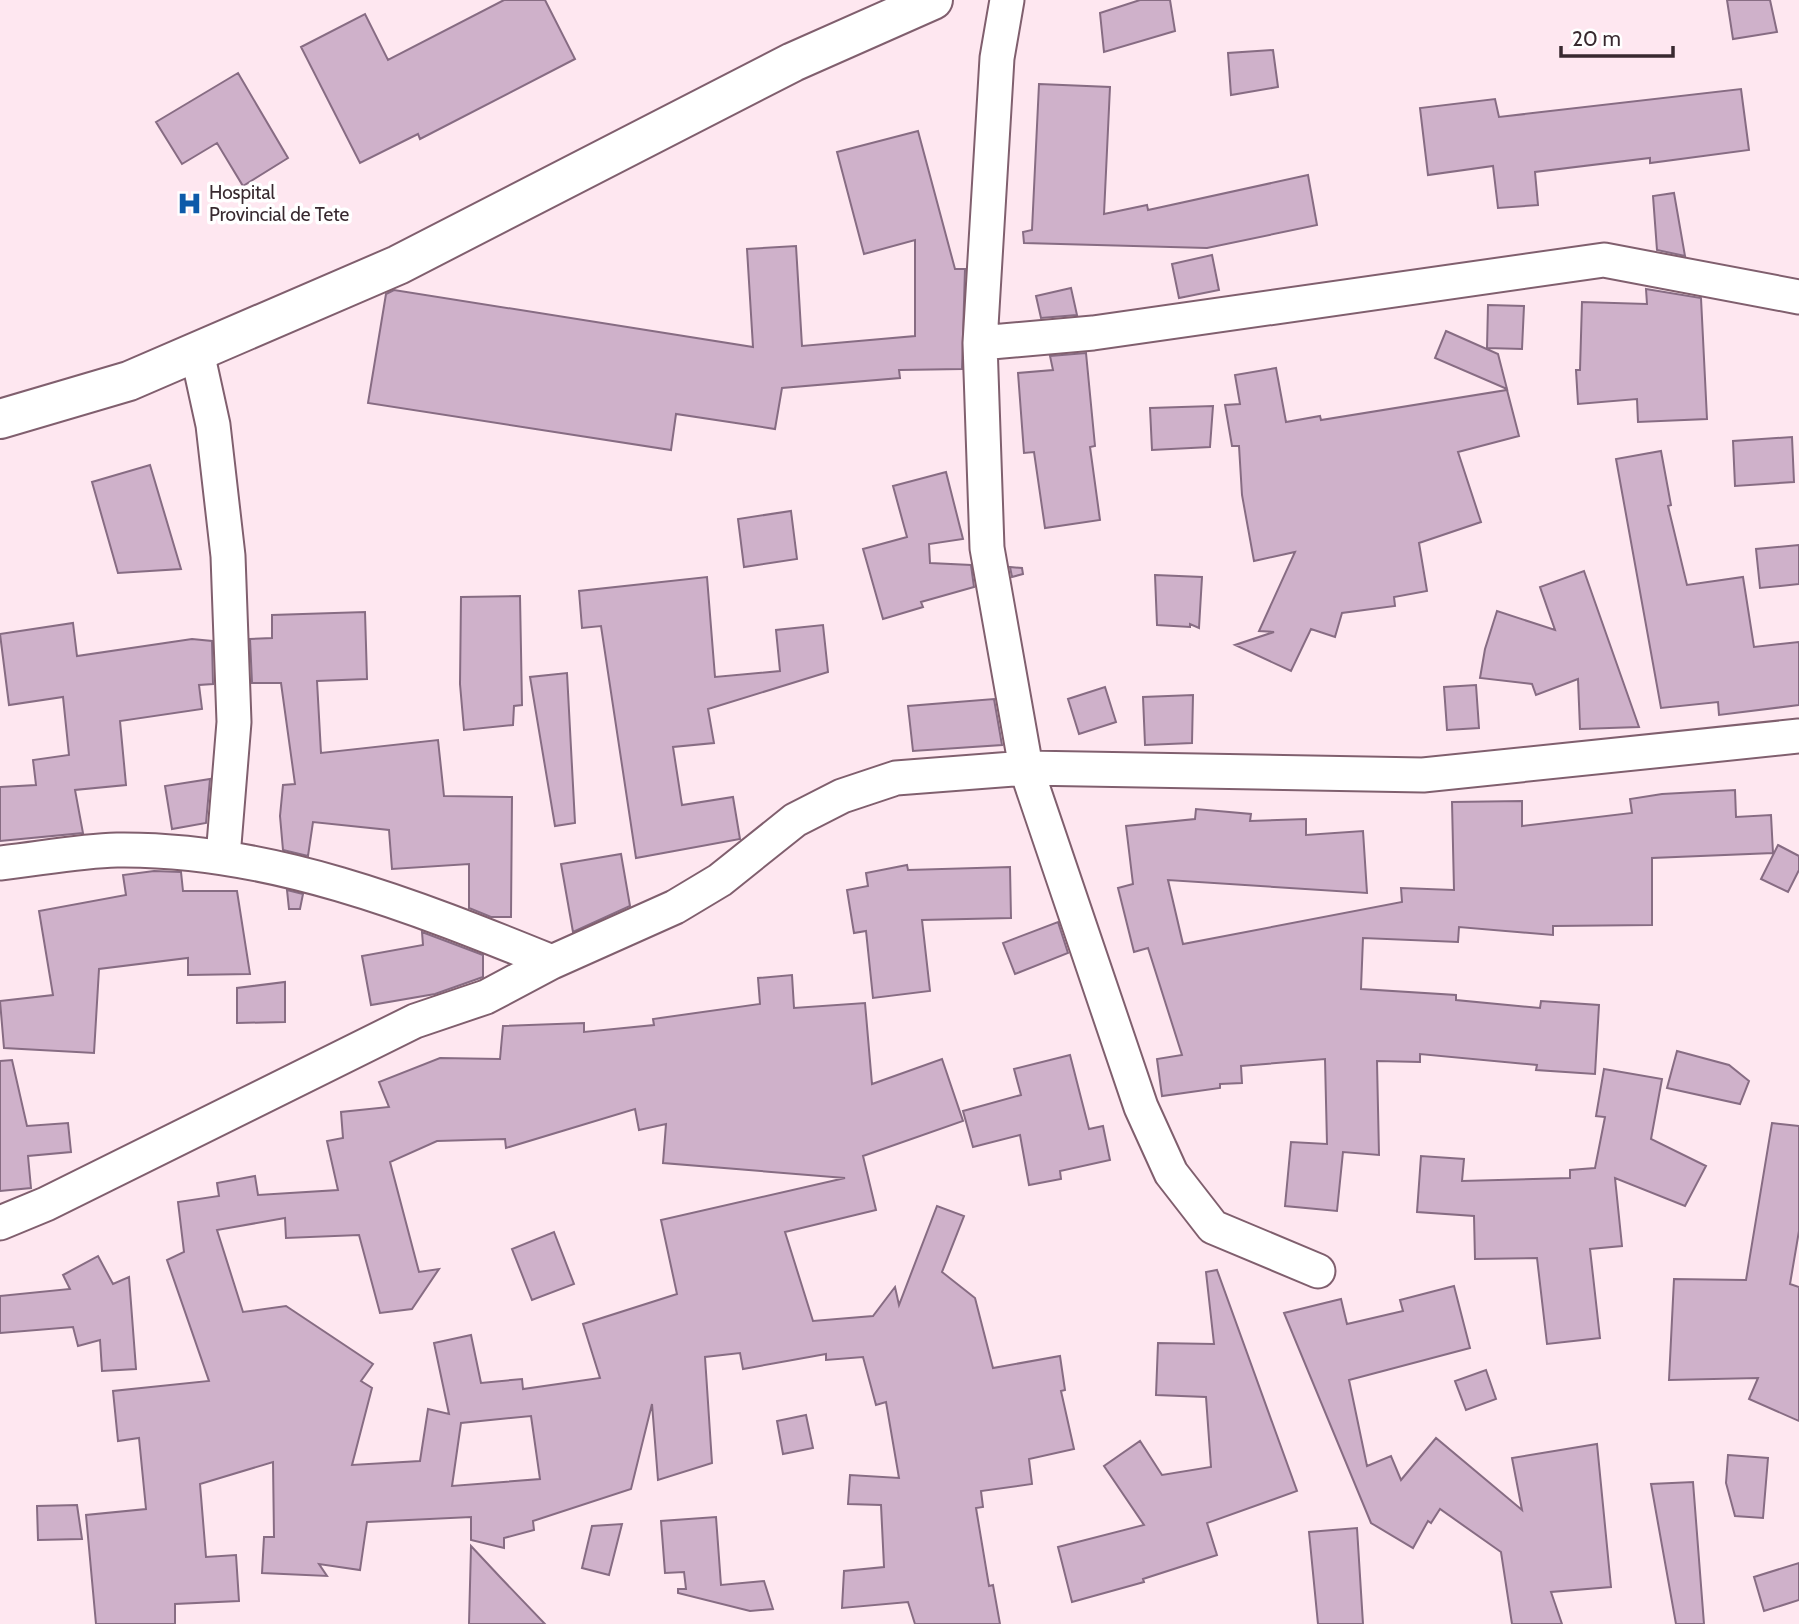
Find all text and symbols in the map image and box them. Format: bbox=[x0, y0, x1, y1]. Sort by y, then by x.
scale bar bbox=[1561, 14, 1673, 58]
text: 20 m bbox=[1572, 26, 1621, 51]
place label: Hospital Provincial de Tete bbox=[209, 181, 350, 226]
hospital icon: Hospital Provincial de Tete bbox=[175, 189, 203, 217]

